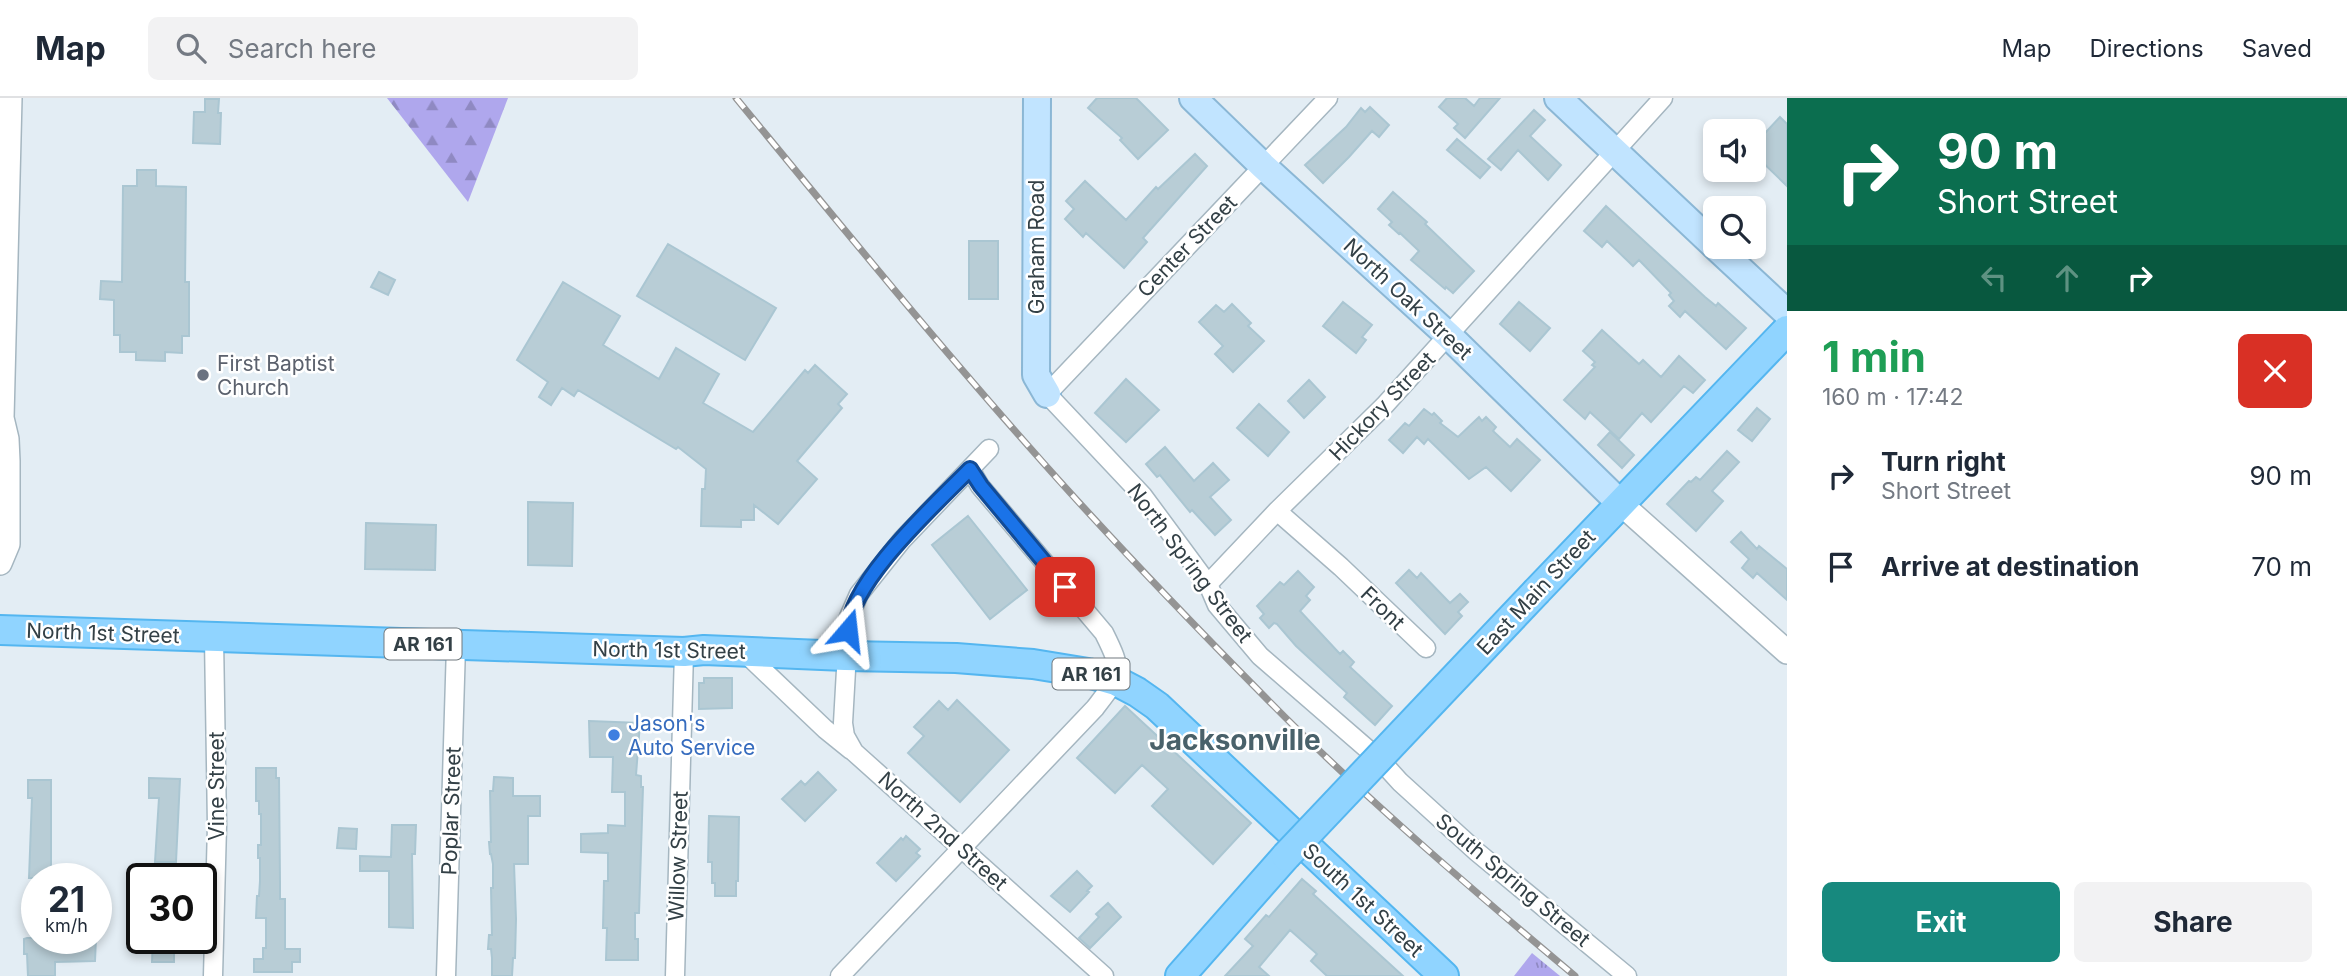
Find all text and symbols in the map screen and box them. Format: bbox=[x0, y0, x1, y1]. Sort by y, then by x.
search box bbox=[148, 17, 638, 80]
text: Map bbox=[35, 28, 106, 68]
icon: search bbox=[172, 29, 210, 67]
text: Search here bbox=[228, 33, 376, 64]
text: Map bbox=[2002, 34, 2051, 63]
text: Directions bbox=[2089, 34, 2204, 63]
text: Saved bbox=[2242, 34, 2312, 63]
map controls bbox=[1703, 119, 1766, 259]
button: sound bbox=[1703, 119, 1766, 182]
text: 90 m bbox=[1937, 122, 2058, 181]
icon: right bbox=[1822, 126, 1913, 217]
street label: Graham Road bbox=[1024, 180, 1049, 314]
text: Short Street bbox=[1937, 182, 2118, 221]
street label: Center Street bbox=[1132, 190, 1242, 302]
button: search bbox=[1703, 196, 1766, 259]
street label: North Oak Street bbox=[1339, 233, 1477, 365]
icon: left bbox=[1975, 259, 2013, 297]
icon: ahead bbox=[2048, 259, 2086, 297]
icon: right bbox=[2121, 259, 2159, 297]
text: 1 min bbox=[1822, 331, 1926, 382]
button: close bbox=[2238, 334, 2312, 408]
street label: Hickory Street bbox=[1324, 346, 1440, 466]
place label: First Baptist Church bbox=[217, 351, 335, 400]
marker: First Baptist Church bbox=[195, 367, 211, 383]
text: 160 m · 17:42 bbox=[1822, 383, 1963, 411]
text: Turn right bbox=[1881, 446, 2006, 477]
icon: right bbox=[1822, 457, 1860, 495]
text: 90 m bbox=[2249, 460, 2312, 491]
text: Short Street bbox=[1881, 477, 2011, 505]
street label: North Spring Street bbox=[1122, 479, 1258, 647]
street label: East Main Street bbox=[1472, 524, 1600, 660]
icon: arrive bbox=[1822, 548, 1860, 586]
text: Arrive at destination bbox=[1881, 551, 2140, 582]
text: 70 m bbox=[2251, 551, 2312, 582]
pin bbox=[1035, 557, 1095, 617]
icon: arrive bbox=[1046, 568, 1084, 606]
street label: Front bbox=[1356, 581, 1410, 635]
position arrow bbox=[811, 593, 885, 667]
street label: North 1st Street bbox=[26, 618, 180, 648]
road number: AR 161 bbox=[384, 628, 462, 660]
street label: North 1st Street bbox=[592, 636, 746, 664]
road number: AR 161 bbox=[1052, 659, 1130, 690]
place label: Jason's Auto Service bbox=[628, 711, 755, 760]
district label: Jacksonville bbox=[1149, 723, 1321, 757]
marker: Jason's Auto Service bbox=[606, 727, 622, 743]
street label: Vine Street bbox=[204, 731, 229, 841]
street label: Poplar Street bbox=[436, 746, 466, 876]
street label: North 2nd Street bbox=[873, 766, 1013, 896]
street label: Willow Street bbox=[663, 790, 693, 922]
street label: South Spring Street bbox=[1431, 808, 1595, 952]
street label: South 1st Street bbox=[1298, 838, 1428, 962]
speed limit sign: 30 bbox=[126, 863, 217, 954]
text: 21 bbox=[48, 878, 85, 920]
button: Exit bbox=[1822, 882, 2060, 962]
button: Share bbox=[2074, 882, 2312, 962]
text: km/h bbox=[45, 915, 88, 936]

